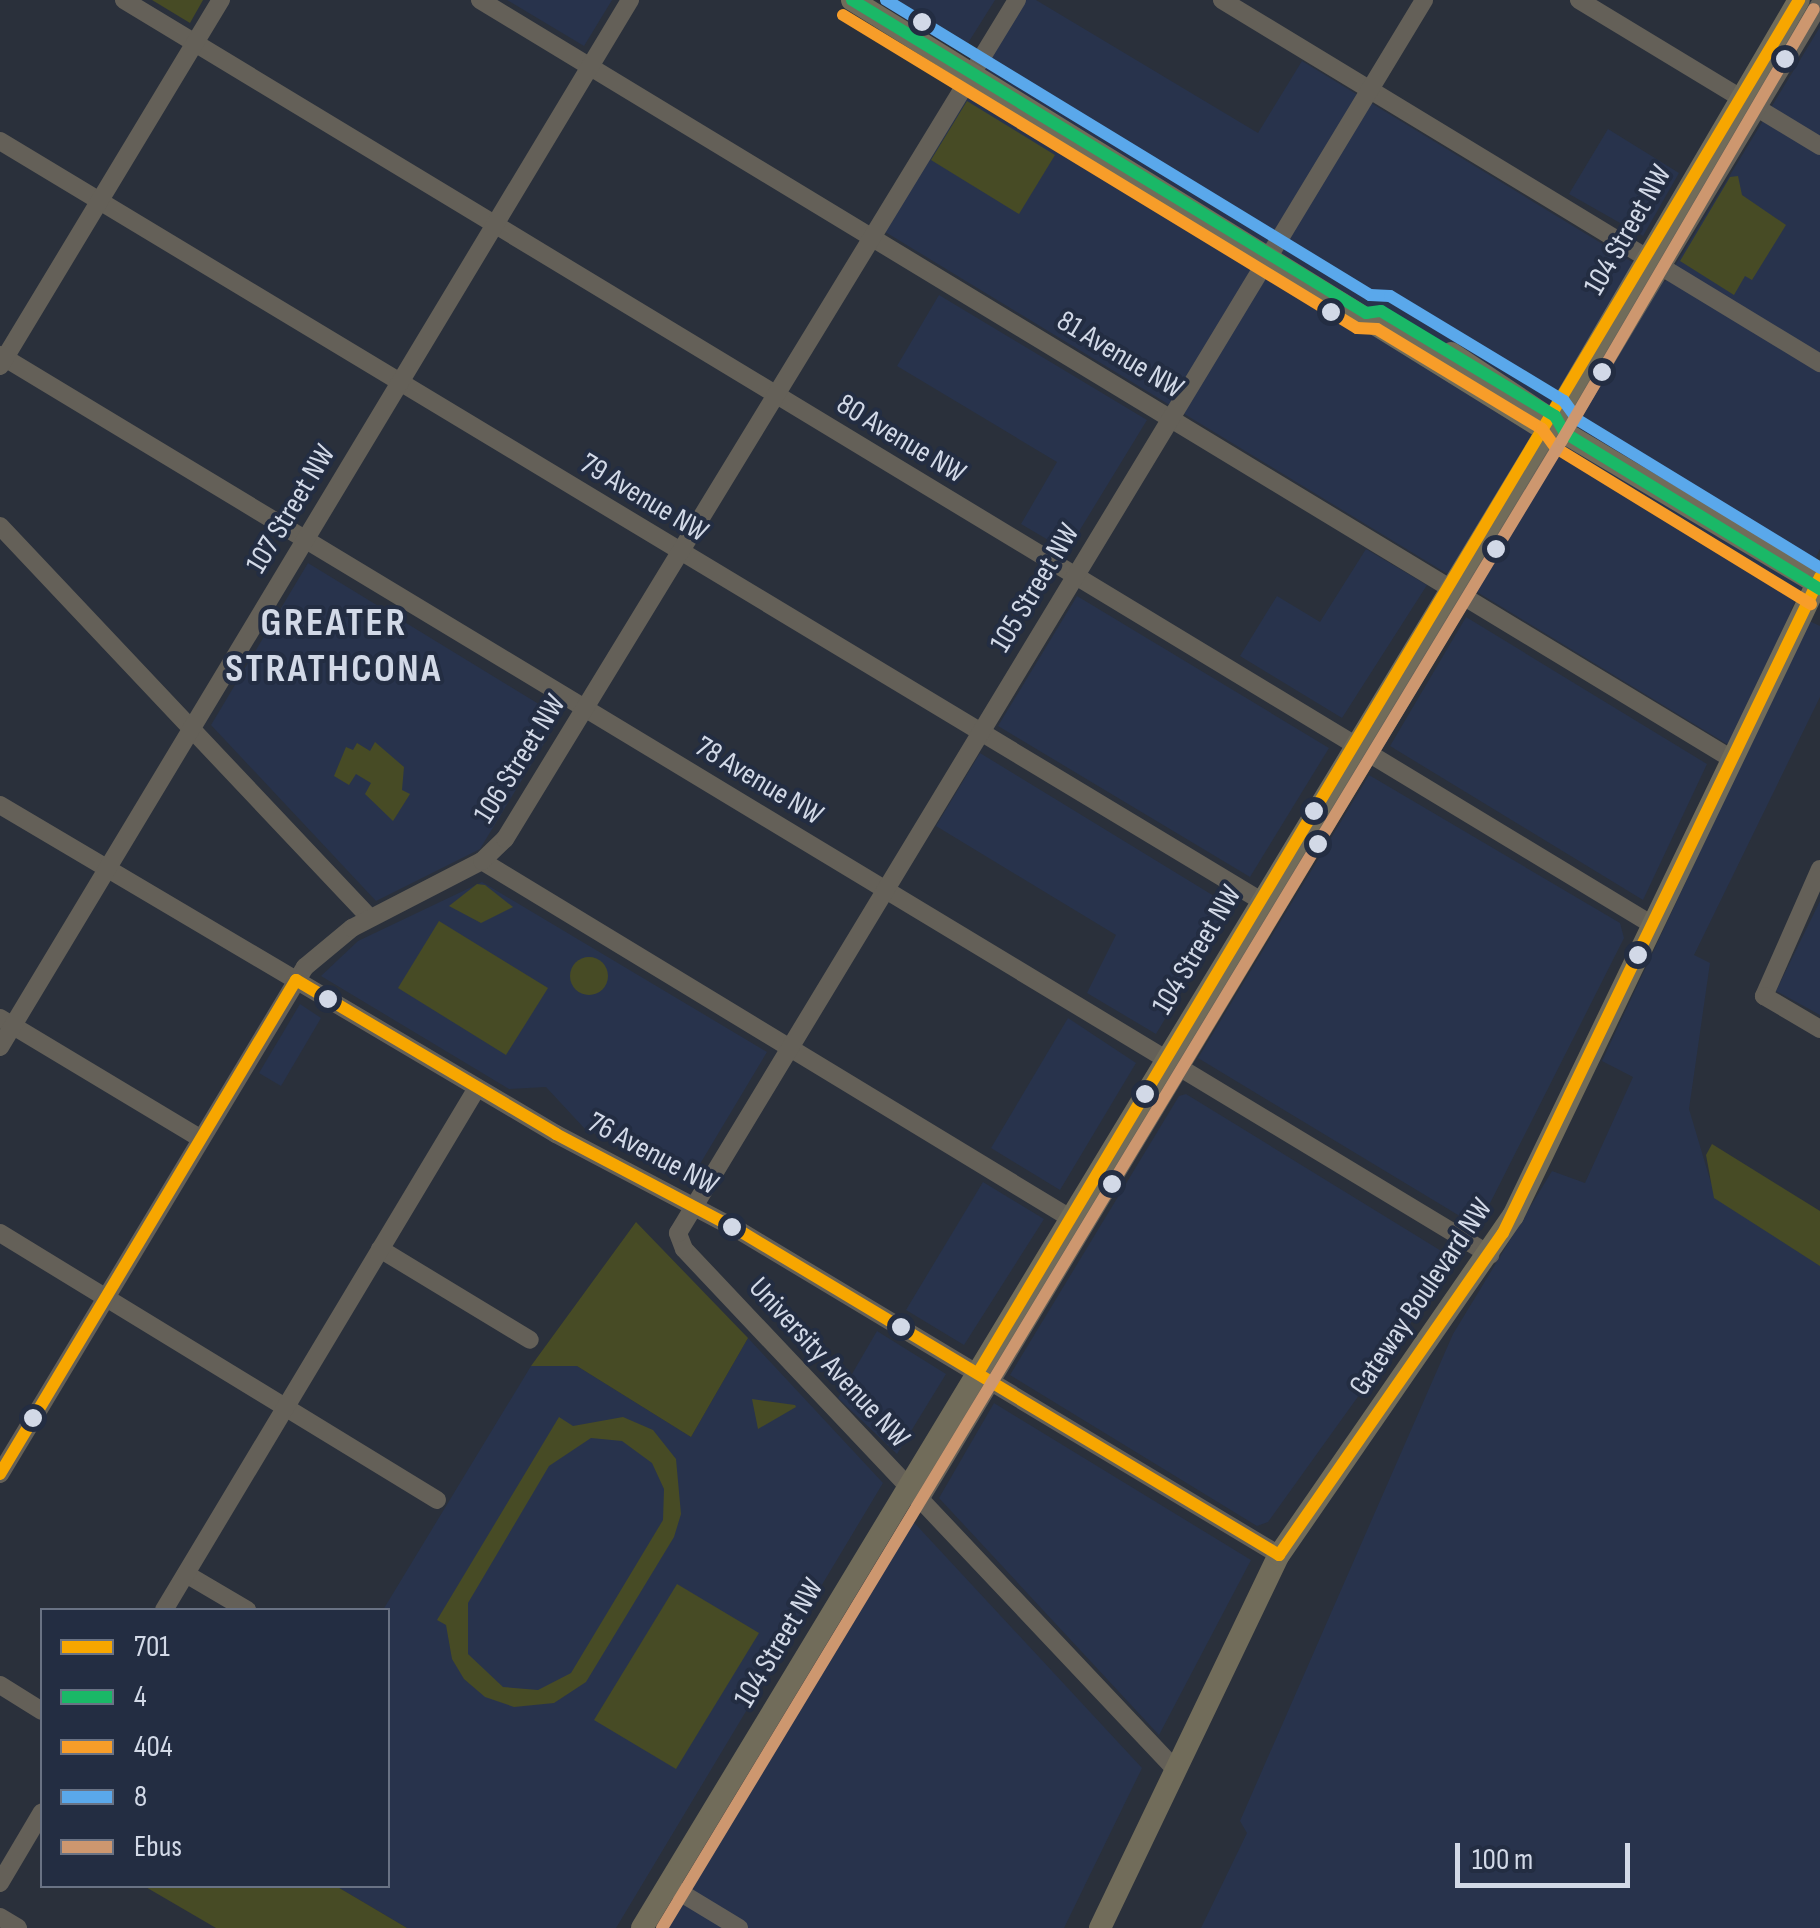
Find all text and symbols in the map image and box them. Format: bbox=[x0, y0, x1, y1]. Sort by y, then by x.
unlabelled marker bbox=[912, 12, 932, 32]
unlabelled marker bbox=[1775, 49, 1795, 69]
street label: 104 Street NW bbox=[1576, 159, 1680, 301]
unlabelled marker bbox=[1321, 302, 1341, 322]
street label: 81 Avenue NW bbox=[1050, 303, 1190, 407]
unlabelled marker bbox=[1592, 362, 1612, 382]
street label: 80 Avenue NW bbox=[830, 386, 972, 492]
street label: 107 Street NW bbox=[239, 438, 343, 580]
street label: 79 Avenue NW bbox=[573, 446, 715, 550]
street label: 105 Street NW bbox=[983, 517, 1087, 659]
unlabelled marker bbox=[1486, 539, 1506, 559]
district label: GREATER STRATHCONA bbox=[225, 599, 443, 693]
street label: 106 Street NW bbox=[466, 688, 574, 830]
street label: 78 Avenue NW bbox=[689, 729, 829, 833]
unlabelled marker bbox=[1304, 801, 1324, 821]
unlabelled marker bbox=[1308, 834, 1328, 854]
street label: 104 Street NW bbox=[1144, 879, 1250, 1021]
unlabelled marker bbox=[1628, 945, 1648, 965]
unlabelled marker bbox=[318, 989, 338, 1009]
unlabelled marker bbox=[1135, 1084, 1155, 1104]
street label: 76 Avenue NW bbox=[581, 1105, 725, 1203]
unlabelled marker bbox=[1102, 1174, 1122, 1194]
street label: Gateway Boulevard NW bbox=[1342, 1192, 1500, 1402]
unlabelled marker bbox=[722, 1217, 742, 1237]
street label: University Avenue NW bbox=[741, 1270, 917, 1456]
unlabelled marker bbox=[891, 1317, 911, 1337]
unlabelled marker bbox=[23, 1408, 43, 1428]
street label: 104 Street NW bbox=[726, 1572, 832, 1714]
legend bbox=[40, 1608, 390, 1888]
text: 701 bbox=[134, 1629, 170, 1665]
text: 4 bbox=[134, 1679, 147, 1715]
text: 404 bbox=[134, 1729, 172, 1765]
text: 8 bbox=[134, 1779, 147, 1815]
scale bar bbox=[1460, 1823, 1635, 1885]
text: Ebus bbox=[134, 1829, 182, 1865]
text: 100 m bbox=[1472, 1842, 1533, 1878]

